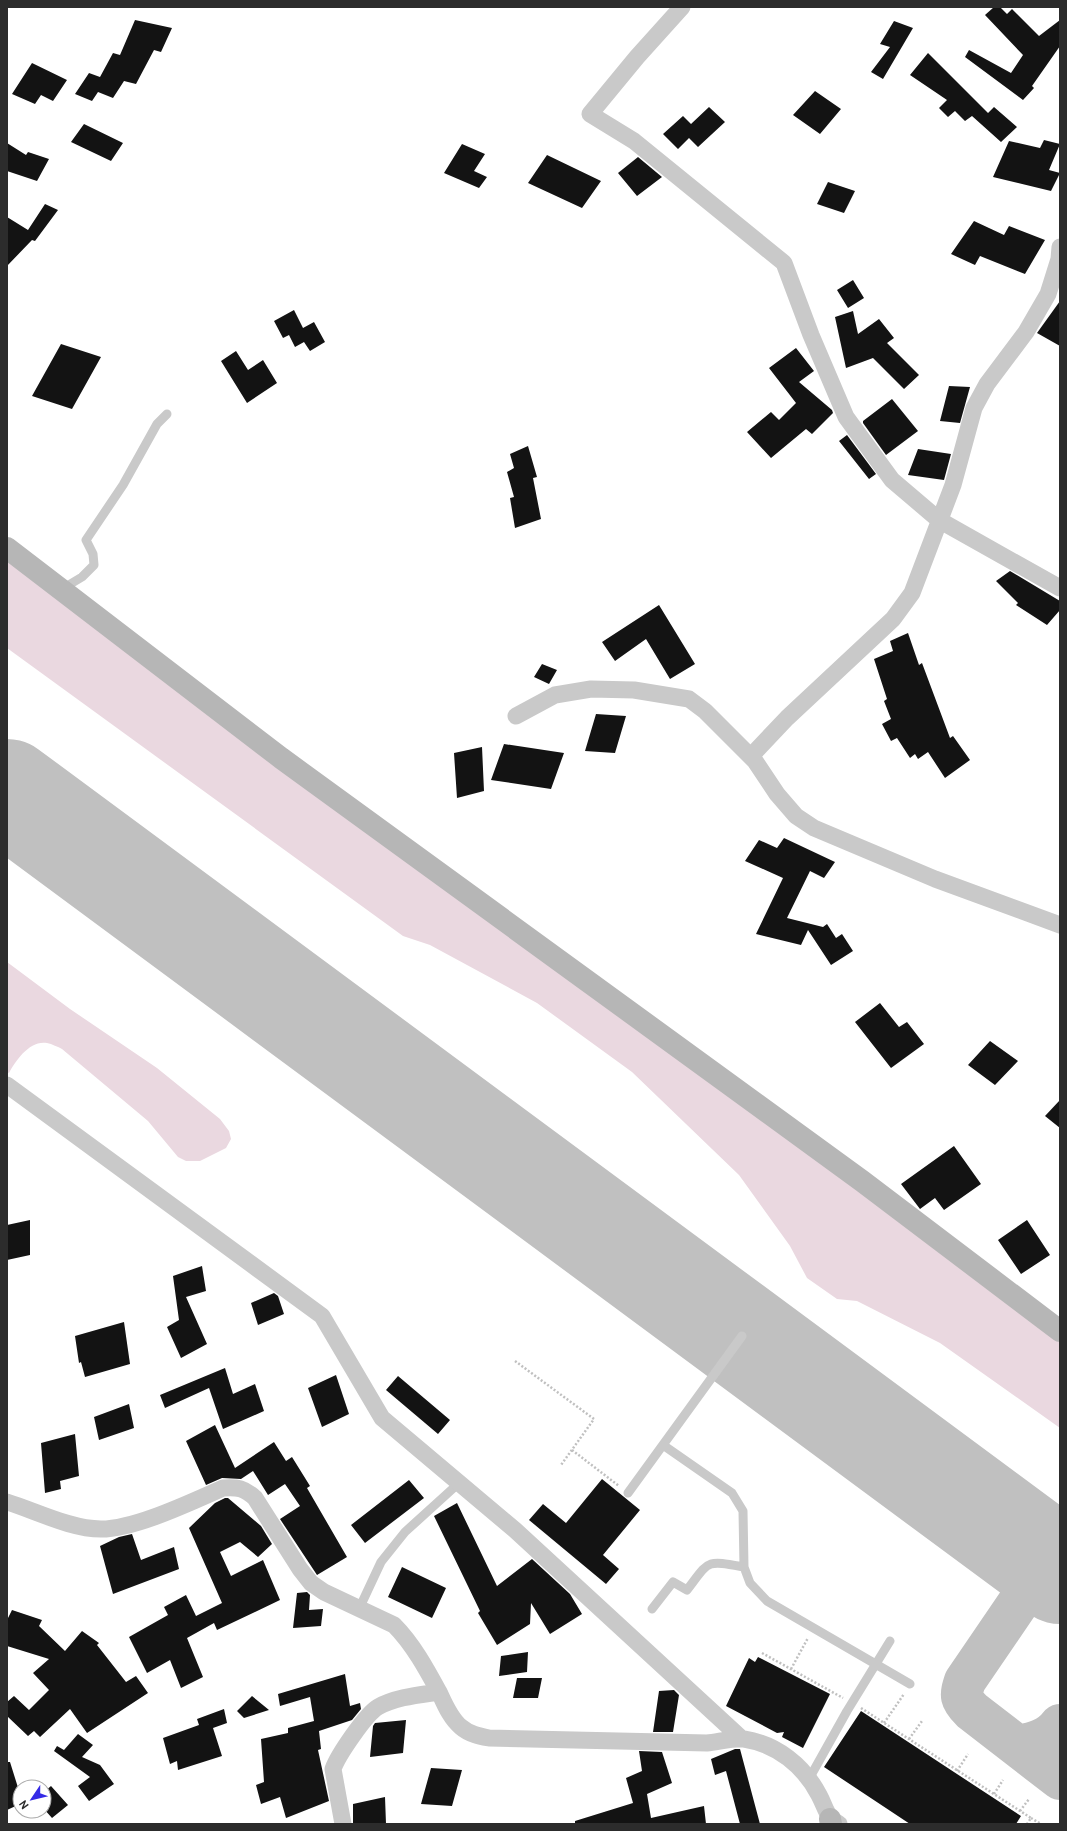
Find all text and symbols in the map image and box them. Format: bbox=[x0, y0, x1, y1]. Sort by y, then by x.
north arrow bbox=[12, 1779, 52, 1819]
text: N bbox=[17, 1797, 33, 1811]

